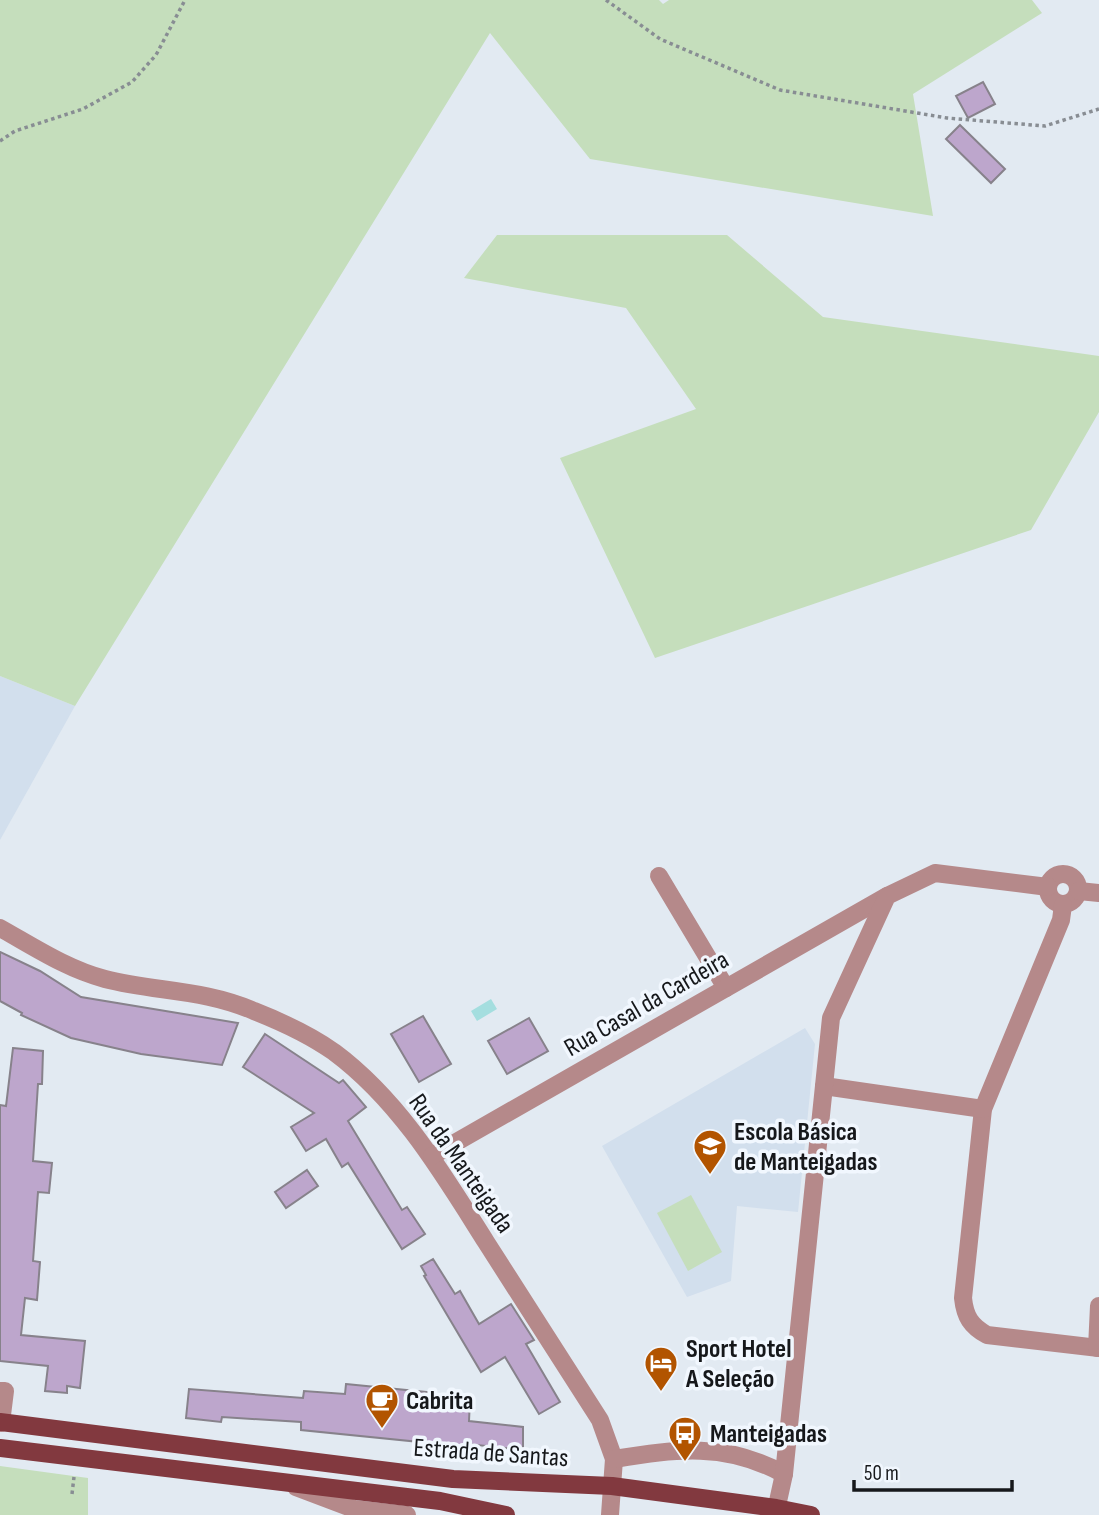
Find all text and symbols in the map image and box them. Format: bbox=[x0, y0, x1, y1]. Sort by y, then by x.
street label: Rua Casal da Cardeira bbox=[559, 945, 735, 1064]
street label: Rua da Manteigada bbox=[401, 1088, 520, 1239]
place label: Escola Básica de Manteigadas bbox=[734, 1117, 877, 1178]
school or university icon: Escola Básica de Manteigadas bbox=[691, 1127, 729, 1176]
place label: Sport Hotel A Seleção bbox=[685, 1334, 792, 1395]
hotel icon: Sport Hotel A Seleção bbox=[642, 1344, 680, 1393]
cafe icon: Cabrita bbox=[363, 1381, 401, 1430]
place label: Cabrita bbox=[406, 1386, 474, 1417]
bus stop icon: Manteigadas bbox=[666, 1414, 704, 1463]
place label: Manteigadas bbox=[710, 1419, 827, 1450]
street label: Estrada de Santas bbox=[412, 1433, 569, 1474]
scale bar bbox=[854, 1448, 1012, 1492]
text: 50 m bbox=[864, 1461, 899, 1486]

